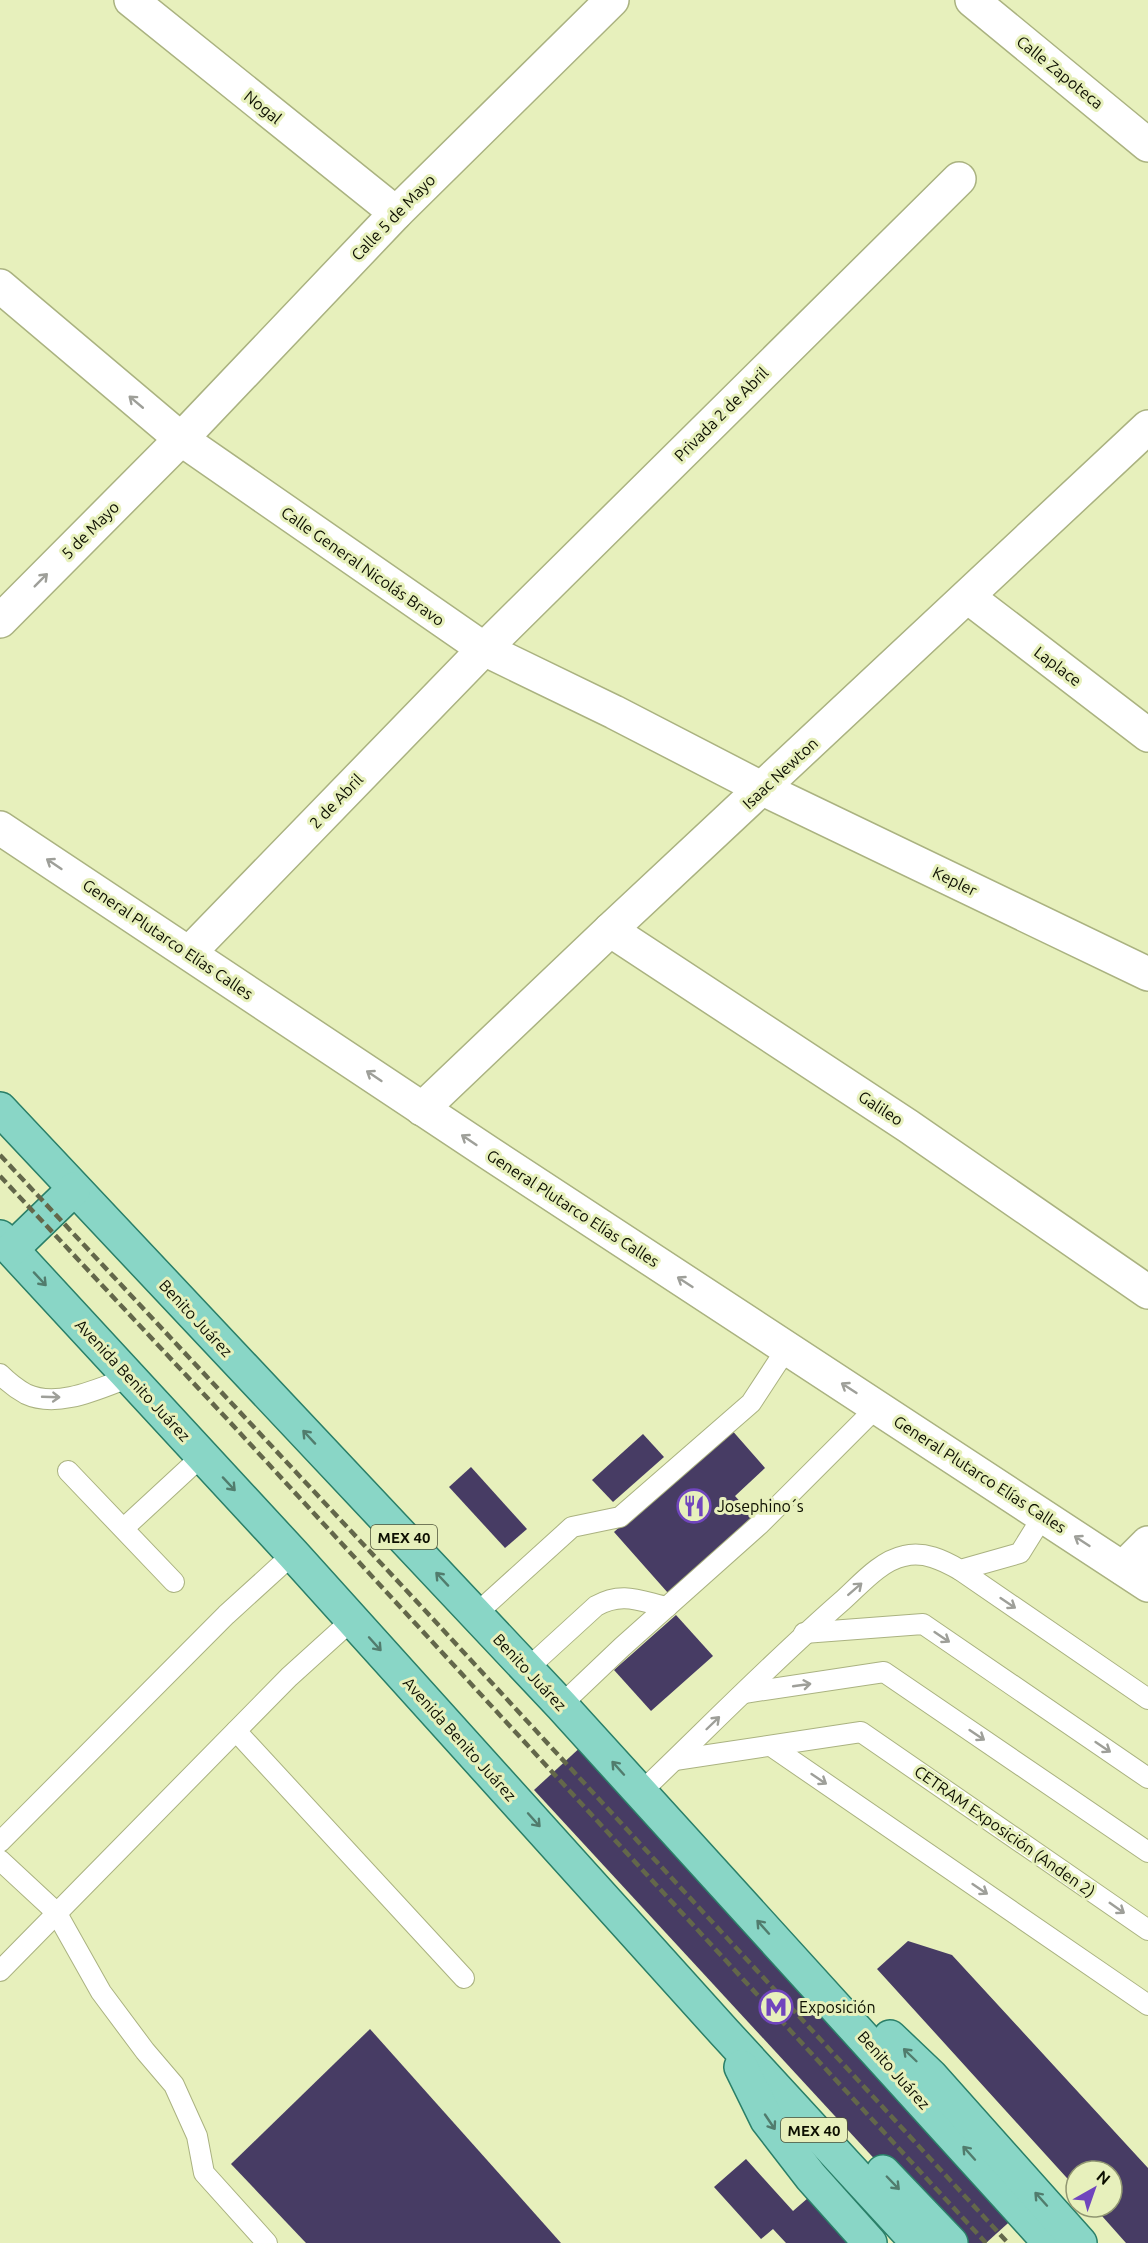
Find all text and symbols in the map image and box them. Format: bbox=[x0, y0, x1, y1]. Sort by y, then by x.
street label: Calle Zapoteca bbox=[1013, 32, 1107, 112]
street label: Nogal bbox=[241, 87, 285, 127]
street label: Calle 5 de Mayo bbox=[347, 170, 439, 264]
street label: Privada 2 de Abril bbox=[670, 363, 772, 465]
one-way arrow bbox=[128, 395, 144, 408]
street label: 5 de Mayo bbox=[58, 498, 122, 562]
street label: Calle General Nicolás Bravo bbox=[278, 503, 448, 629]
one-way arrow bbox=[34, 572, 49, 587]
street label: Laplace bbox=[1031, 642, 1085, 690]
street label: Isaac Newton bbox=[739, 734, 821, 812]
street label: 2 de Abril bbox=[306, 770, 366, 832]
one-way arrow bbox=[46, 858, 63, 870]
street label: Kepler bbox=[930, 863, 980, 899]
street label: General Plutarco Elías Calles bbox=[79, 875, 257, 1003]
one-way arrow bbox=[365, 1070, 382, 1083]
street label: Galileo bbox=[855, 1087, 907, 1129]
one-way arrow bbox=[461, 1134, 478, 1147]
street label: General Plutarco Elías Calles bbox=[484, 1146, 662, 1270]
one-way arrow bbox=[33, 1272, 47, 1287]
one-way arrow bbox=[677, 1275, 694, 1287]
street label: Benito Juárez bbox=[156, 1276, 236, 1360]
street label: Avenida Benito Juárez bbox=[72, 1315, 194, 1445]
one-way arrow bbox=[841, 1382, 857, 1394]
one-way arrow bbox=[41, 1392, 61, 1403]
street label: General Plutarco Elías Calles bbox=[891, 1412, 1069, 1536]
one-way arrow bbox=[301, 1429, 316, 1444]
one-way arrow bbox=[222, 1477, 236, 1492]
restaurant icon: Josephino´s bbox=[676, 1488, 712, 1524]
place label: Josephino´s bbox=[717, 1497, 804, 1515]
road number: MEX 40 bbox=[371, 1525, 437, 1549]
one-way arrow bbox=[1074, 1535, 1091, 1547]
one-way arrow bbox=[435, 1571, 450, 1586]
one-way arrow bbox=[846, 1583, 862, 1597]
one-way arrow bbox=[999, 1597, 1016, 1609]
street label: Benito Juárez bbox=[490, 1630, 570, 1714]
one-way arrow bbox=[934, 1631, 950, 1643]
one-way arrow bbox=[367, 1636, 381, 1651]
street label: Avenida Benito Juárez bbox=[400, 1674, 520, 1804]
one-way arrow bbox=[791, 1679, 811, 1690]
one-way arrow bbox=[705, 1716, 720, 1731]
one-way arrow bbox=[968, 1729, 984, 1741]
one-way arrow bbox=[1094, 1741, 1111, 1753]
one-way arrow bbox=[611, 1761, 625, 1776]
street label: CETRAM Exposición (Anden 2) bbox=[911, 1762, 1099, 1901]
one-way arrow bbox=[810, 1773, 826, 1785]
one-way arrow bbox=[527, 1812, 541, 1827]
one-way arrow bbox=[971, 1883, 987, 1895]
one-way arrow bbox=[1108, 1902, 1124, 1914]
one-way arrow bbox=[756, 1920, 770, 1935]
metro station icon: Exposición bbox=[758, 1989, 794, 2025]
place label: Exposición bbox=[799, 1998, 876, 2016]
street label: Benito Juárez bbox=[854, 2027, 934, 2113]
one-way arrow bbox=[902, 2048, 917, 2063]
one-way arrow bbox=[764, 2114, 776, 2130]
road number: MEX 40 bbox=[781, 2118, 847, 2142]
one-way arrow bbox=[962, 2146, 976, 2161]
north arrow bbox=[1064, 2159, 1124, 2219]
text: N bbox=[1093, 2167, 1114, 2188]
one-way arrow bbox=[886, 2175, 900, 2190]
one-way arrow bbox=[1034, 2192, 1048, 2207]

